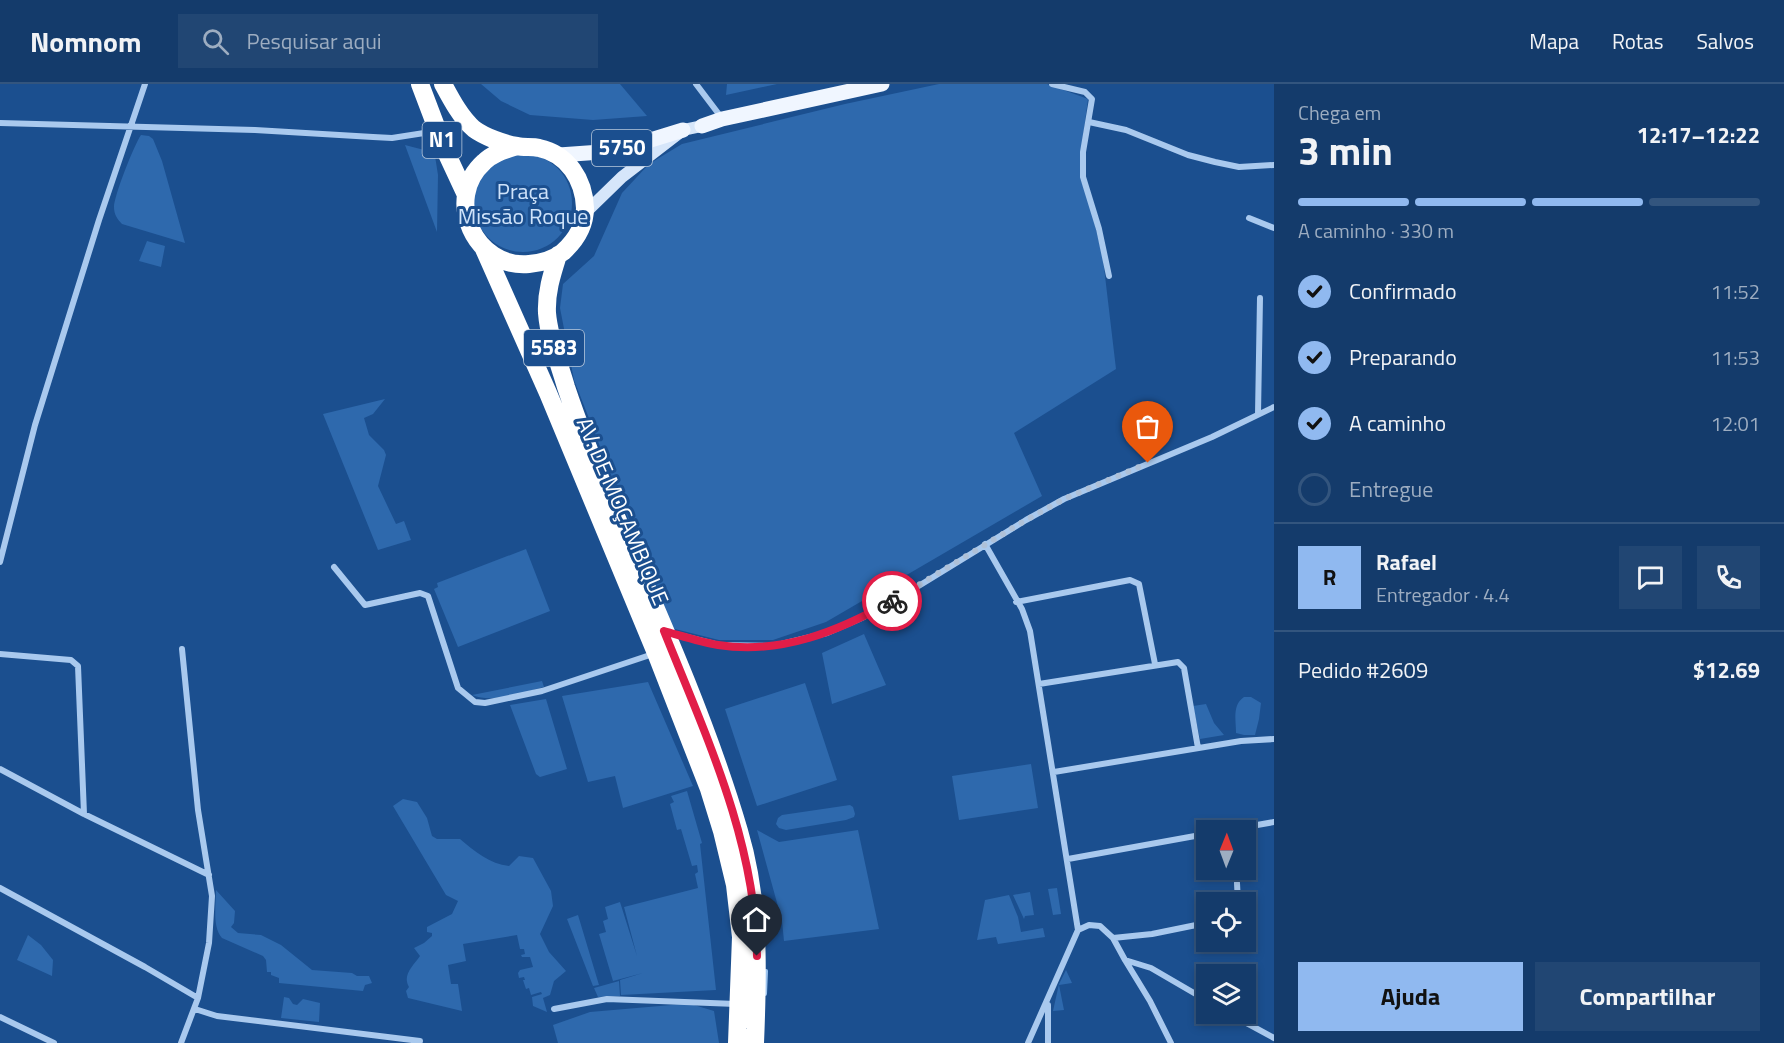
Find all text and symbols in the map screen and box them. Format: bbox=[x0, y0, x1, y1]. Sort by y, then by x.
search box bbox=[178, 14, 598, 68]
text: Nomnom bbox=[30, 20, 142, 63]
text: Pesquisar aqui bbox=[247, 24, 382, 58]
icon: search bbox=[199, 25, 232, 58]
text: Mapa bbox=[1529, 25, 1579, 57]
text: Rotas bbox=[1612, 25, 1663, 57]
text: Salvos bbox=[1696, 25, 1754, 57]
text: Chega em bbox=[1298, 97, 1381, 128]
text: 12:17–12:22 bbox=[1637, 118, 1760, 152]
text: 3 min bbox=[1298, 121, 1393, 180]
road number: N1 bbox=[422, 122, 462, 158]
road number: 5750 bbox=[592, 130, 652, 166]
park label: Praça Missão Roque bbox=[458, 174, 588, 233]
text: A caminho · 330 m bbox=[1298, 215, 1454, 246]
text: Confirmado bbox=[1349, 274, 1457, 308]
icon: check bbox=[1298, 275, 1331, 308]
text: 11:52 bbox=[1711, 276, 1760, 307]
road number: 5583 bbox=[524, 330, 584, 366]
text: Preparando bbox=[1349, 340, 1457, 374]
icon: check bbox=[1298, 341, 1331, 374]
text: 11:53 bbox=[1711, 342, 1760, 373]
pin bbox=[1122, 401, 1173, 463]
text: A caminho bbox=[1349, 406, 1446, 440]
icon: check bbox=[1298, 407, 1331, 440]
text: 12:01 bbox=[1711, 408, 1760, 439]
icon: bag bbox=[1131, 410, 1164, 443]
street label: AV. DE MOÇAMBIQUE bbox=[568, 412, 678, 610]
text: Entregue bbox=[1349, 472, 1433, 506]
text: Rafael bbox=[1376, 545, 1437, 579]
button: chat bbox=[1619, 546, 1682, 609]
button: phone bbox=[1697, 546, 1760, 609]
text: R bbox=[1323, 560, 1336, 594]
courier bbox=[862, 571, 922, 631]
text: Entregador · 4.4 bbox=[1376, 579, 1510, 610]
icon: bike bbox=[876, 585, 909, 618]
text: Pedido #2609 bbox=[1298, 653, 1428, 687]
text: $12.69 bbox=[1693, 653, 1760, 687]
north arrow bbox=[1196, 820, 1256, 880]
map controls bbox=[1196, 820, 1256, 1024]
button: locate bbox=[1196, 892, 1256, 952]
pin bbox=[731, 894, 782, 956]
icon: home bbox=[740, 903, 773, 936]
button: Ajuda bbox=[1298, 962, 1523, 1031]
button: Compartilhar bbox=[1535, 962, 1760, 1031]
button: layers bbox=[1196, 964, 1256, 1024]

